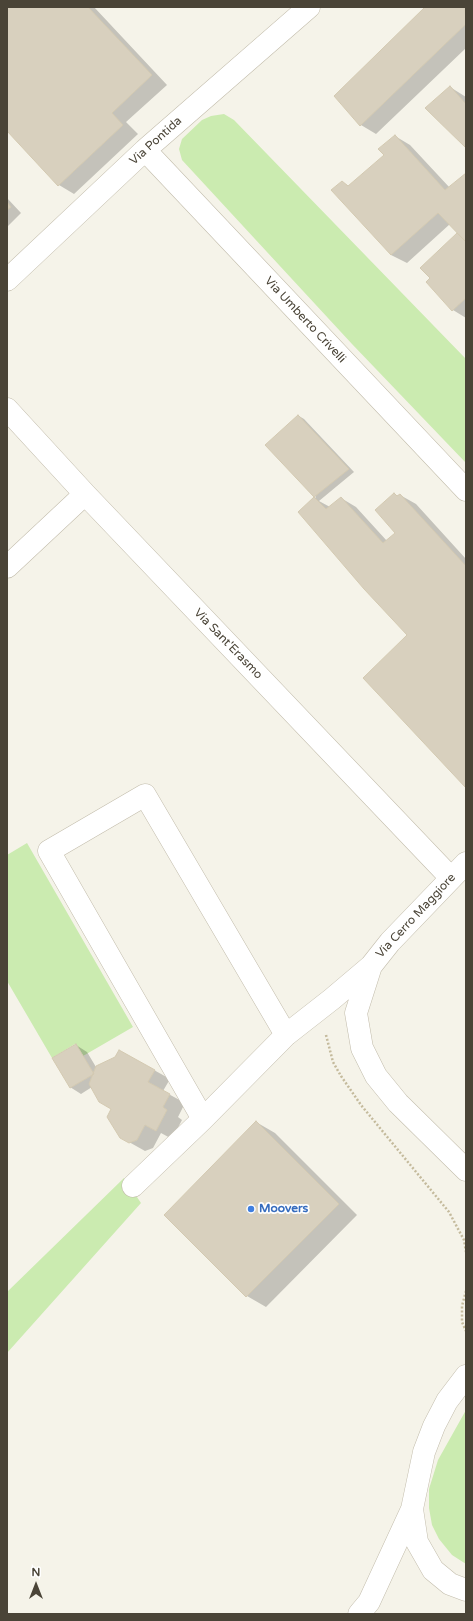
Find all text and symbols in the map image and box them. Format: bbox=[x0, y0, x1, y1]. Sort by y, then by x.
street label: Via Pontida bbox=[127, 114, 185, 168]
street label: Via Umberto Crivelli bbox=[261, 274, 349, 366]
street label: Via Sant'Erasmo bbox=[191, 606, 265, 682]
street label: Via Cerro Maggiore bbox=[373, 871, 459, 961]
place label: Moovers bbox=[259, 1202, 308, 1216]
marker: Moovers bbox=[246, 1204, 256, 1214]
north arrow bbox=[16, 1565, 56, 1605]
text: N bbox=[32, 1566, 40, 1579]

